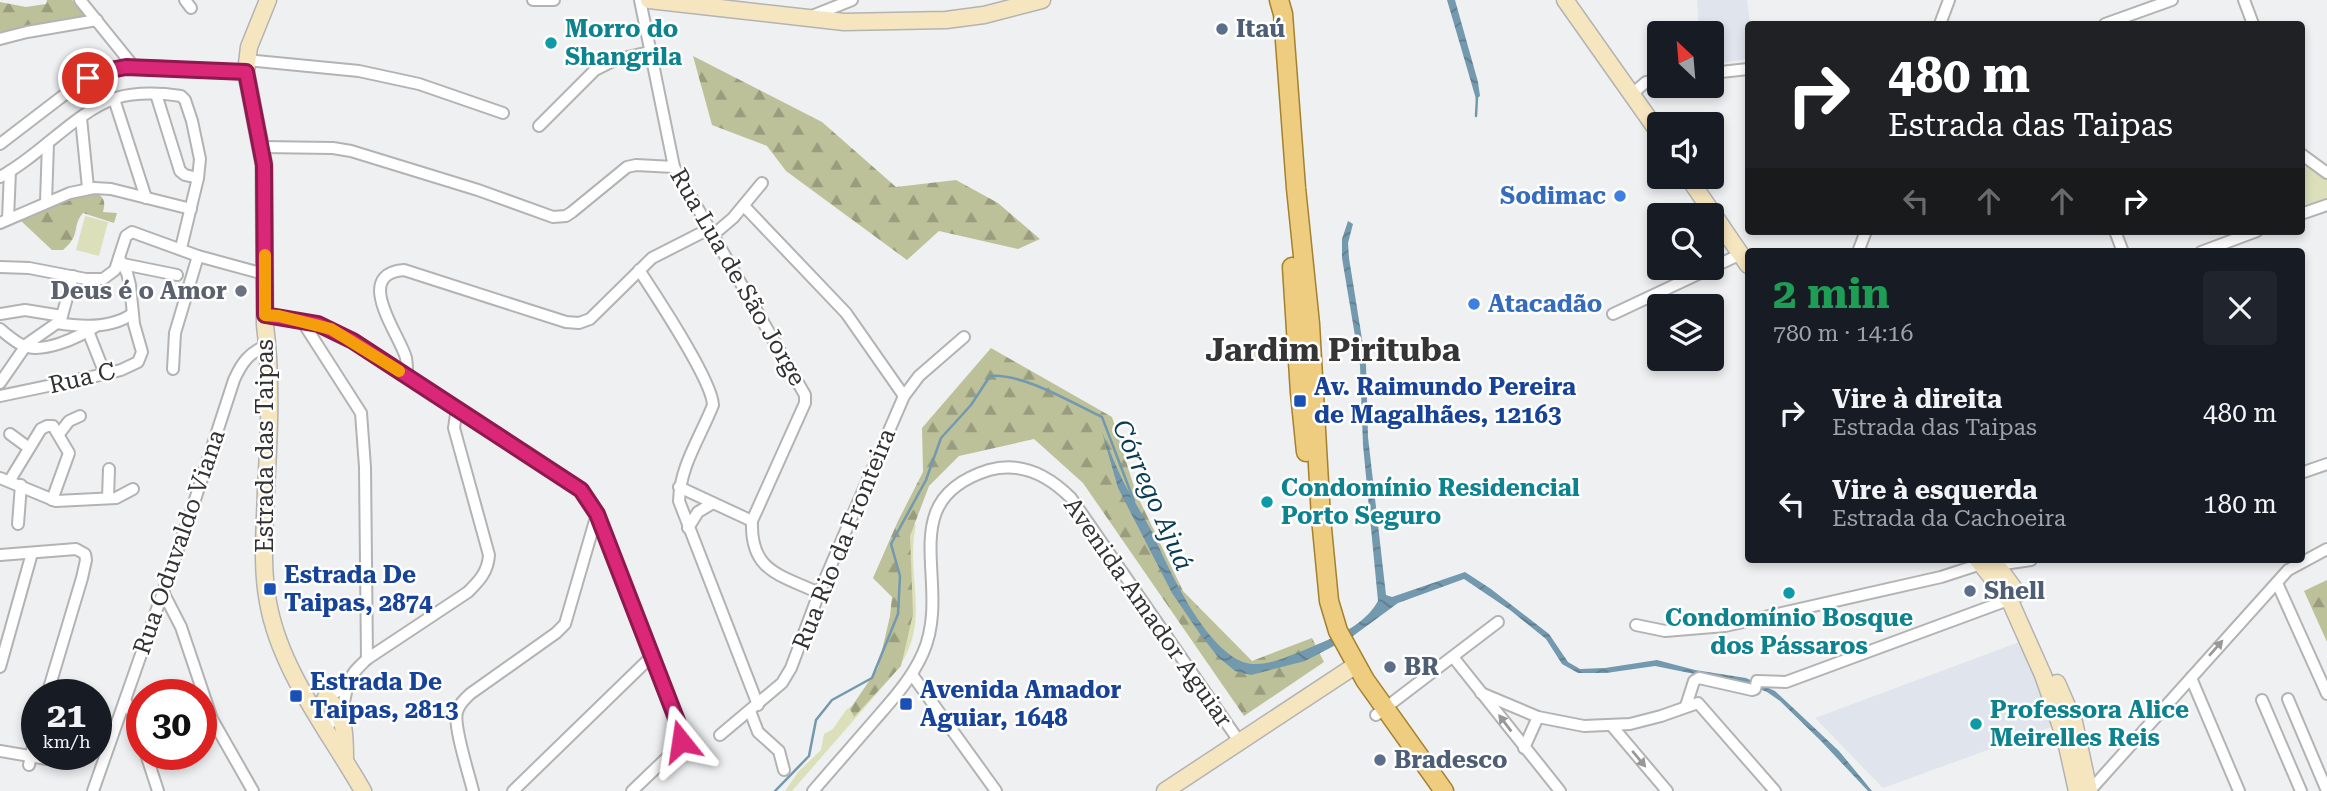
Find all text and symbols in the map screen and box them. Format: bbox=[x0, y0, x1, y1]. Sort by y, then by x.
place label: Morro do Shangrila bbox=[565, 15, 682, 71]
place label: Itaú bbox=[1236, 15, 1285, 43]
marker: Itaú bbox=[1214, 21, 1230, 37]
north arrow bbox=[1647, 21, 1724, 98]
map controls bbox=[1647, 21, 1724, 371]
marker: Morro do Shangrila bbox=[543, 35, 559, 51]
text: 480 m bbox=[1888, 47, 2030, 104]
pin bbox=[58, 48, 118, 108]
icon: right bbox=[1773, 49, 1864, 140]
icon: arrive bbox=[69, 59, 107, 97]
text: Estrada das Taipas bbox=[1888, 106, 2173, 144]
button: sound bbox=[1647, 112, 1724, 189]
street label: Rua Lua de São Jorge bbox=[664, 163, 812, 391]
place label: Sodimac bbox=[1500, 182, 1606, 210]
icon: left bbox=[1897, 182, 1935, 220]
icon: ahead bbox=[1970, 182, 2008, 220]
icon: ahead bbox=[2043, 182, 2081, 220]
icon: right bbox=[2116, 182, 2154, 220]
marker: Sodimac bbox=[1612, 188, 1628, 204]
button: search bbox=[1647, 203, 1724, 280]
text: 2 min bbox=[1773, 269, 1890, 318]
button: close bbox=[2203, 271, 2277, 345]
place label: Deus é o Amor bbox=[50, 277, 227, 305]
marker: Deus é o Amor bbox=[233, 283, 249, 299]
place label: Atacadão bbox=[1488, 290, 1602, 318]
button: layers bbox=[1647, 294, 1724, 371]
marker: Atacadão bbox=[1466, 296, 1482, 312]
text: 780 m · 14:16 bbox=[1773, 320, 1913, 347]
district label: Jardim Pirituba bbox=[1205, 331, 1461, 369]
street label: Estrada das Taipas bbox=[251, 339, 279, 553]
street label: Rua C bbox=[46, 357, 118, 399]
place label: Av. Raimundo Pereira de Magalhães, 12163 bbox=[1314, 373, 1576, 429]
text: Vire à direita bbox=[1832, 384, 2002, 414]
marker: Av. Raimundo Pereira de Magalhães, 12163 bbox=[1292, 393, 1308, 409]
icon: right bbox=[1773, 394, 1811, 432]
text: 480 m bbox=[2203, 398, 2277, 428]
text: Estrada das Taipas bbox=[1832, 414, 2037, 441]
water label: Córrego Ajuá bbox=[1106, 415, 1200, 575]
street label: Rua Rio da Fronteira bbox=[787, 424, 901, 654]
street label: Rua Oduvaldo Viana bbox=[127, 426, 231, 658]
place label: Condomínio Residencial Porto Seguro bbox=[1281, 474, 1580, 530]
text: Vire à esquerda bbox=[1832, 475, 2037, 505]
icon: left bbox=[1773, 485, 1811, 523]
text: 180 m bbox=[2203, 489, 2277, 519]
street label: Avenida Amador Aguiar bbox=[1058, 492, 1238, 732]
marker: Condomínio Residencial Porto Seguro bbox=[1259, 494, 1275, 510]
text: Estrada da Cachoeira bbox=[1832, 505, 2066, 532]
place label: Estrada De Taipas, 2874 bbox=[284, 561, 433, 617]
place label: Shell bbox=[1984, 577, 2045, 605]
marker: Estrada De Taipas, 2874 bbox=[262, 581, 278, 597]
marker: Shell bbox=[1962, 583, 1978, 599]
marker: Condomínio Bosque dos Pássaros bbox=[1781, 585, 1797, 601]
place label: Condomínio Bosque dos Pássaros bbox=[1665, 604, 1913, 660]
one-way arrow bbox=[2208, 640, 2223, 657]
place label: BR bbox=[1404, 653, 1439, 681]
marker: BR bbox=[1382, 659, 1398, 675]
place label: Estrada De Taipas, 2813 bbox=[310, 668, 458, 724]
place label: Avenida Amador Aguiar, 1648 bbox=[920, 676, 1122, 732]
speed limit sign: 30 bbox=[126, 679, 217, 770]
marker: Estrada De Taipas, 2813 bbox=[288, 688, 304, 704]
text: 21 bbox=[47, 695, 86, 736]
marker: Avenida Amador Aguiar, 1648 bbox=[898, 696, 914, 712]
place label: Professora Alice Meirelles Reis bbox=[1990, 696, 2189, 752]
position arrow bbox=[644, 704, 718, 778]
one-way arrow bbox=[1498, 714, 1512, 732]
marker: Professora Alice Meirelles Reis bbox=[1968, 716, 1984, 732]
text: km/h bbox=[42, 731, 91, 752]
place label: Bradesco bbox=[1394, 746, 1508, 774]
one-way arrow bbox=[1631, 750, 1646, 767]
marker: Bradesco bbox=[1372, 752, 1388, 768]

